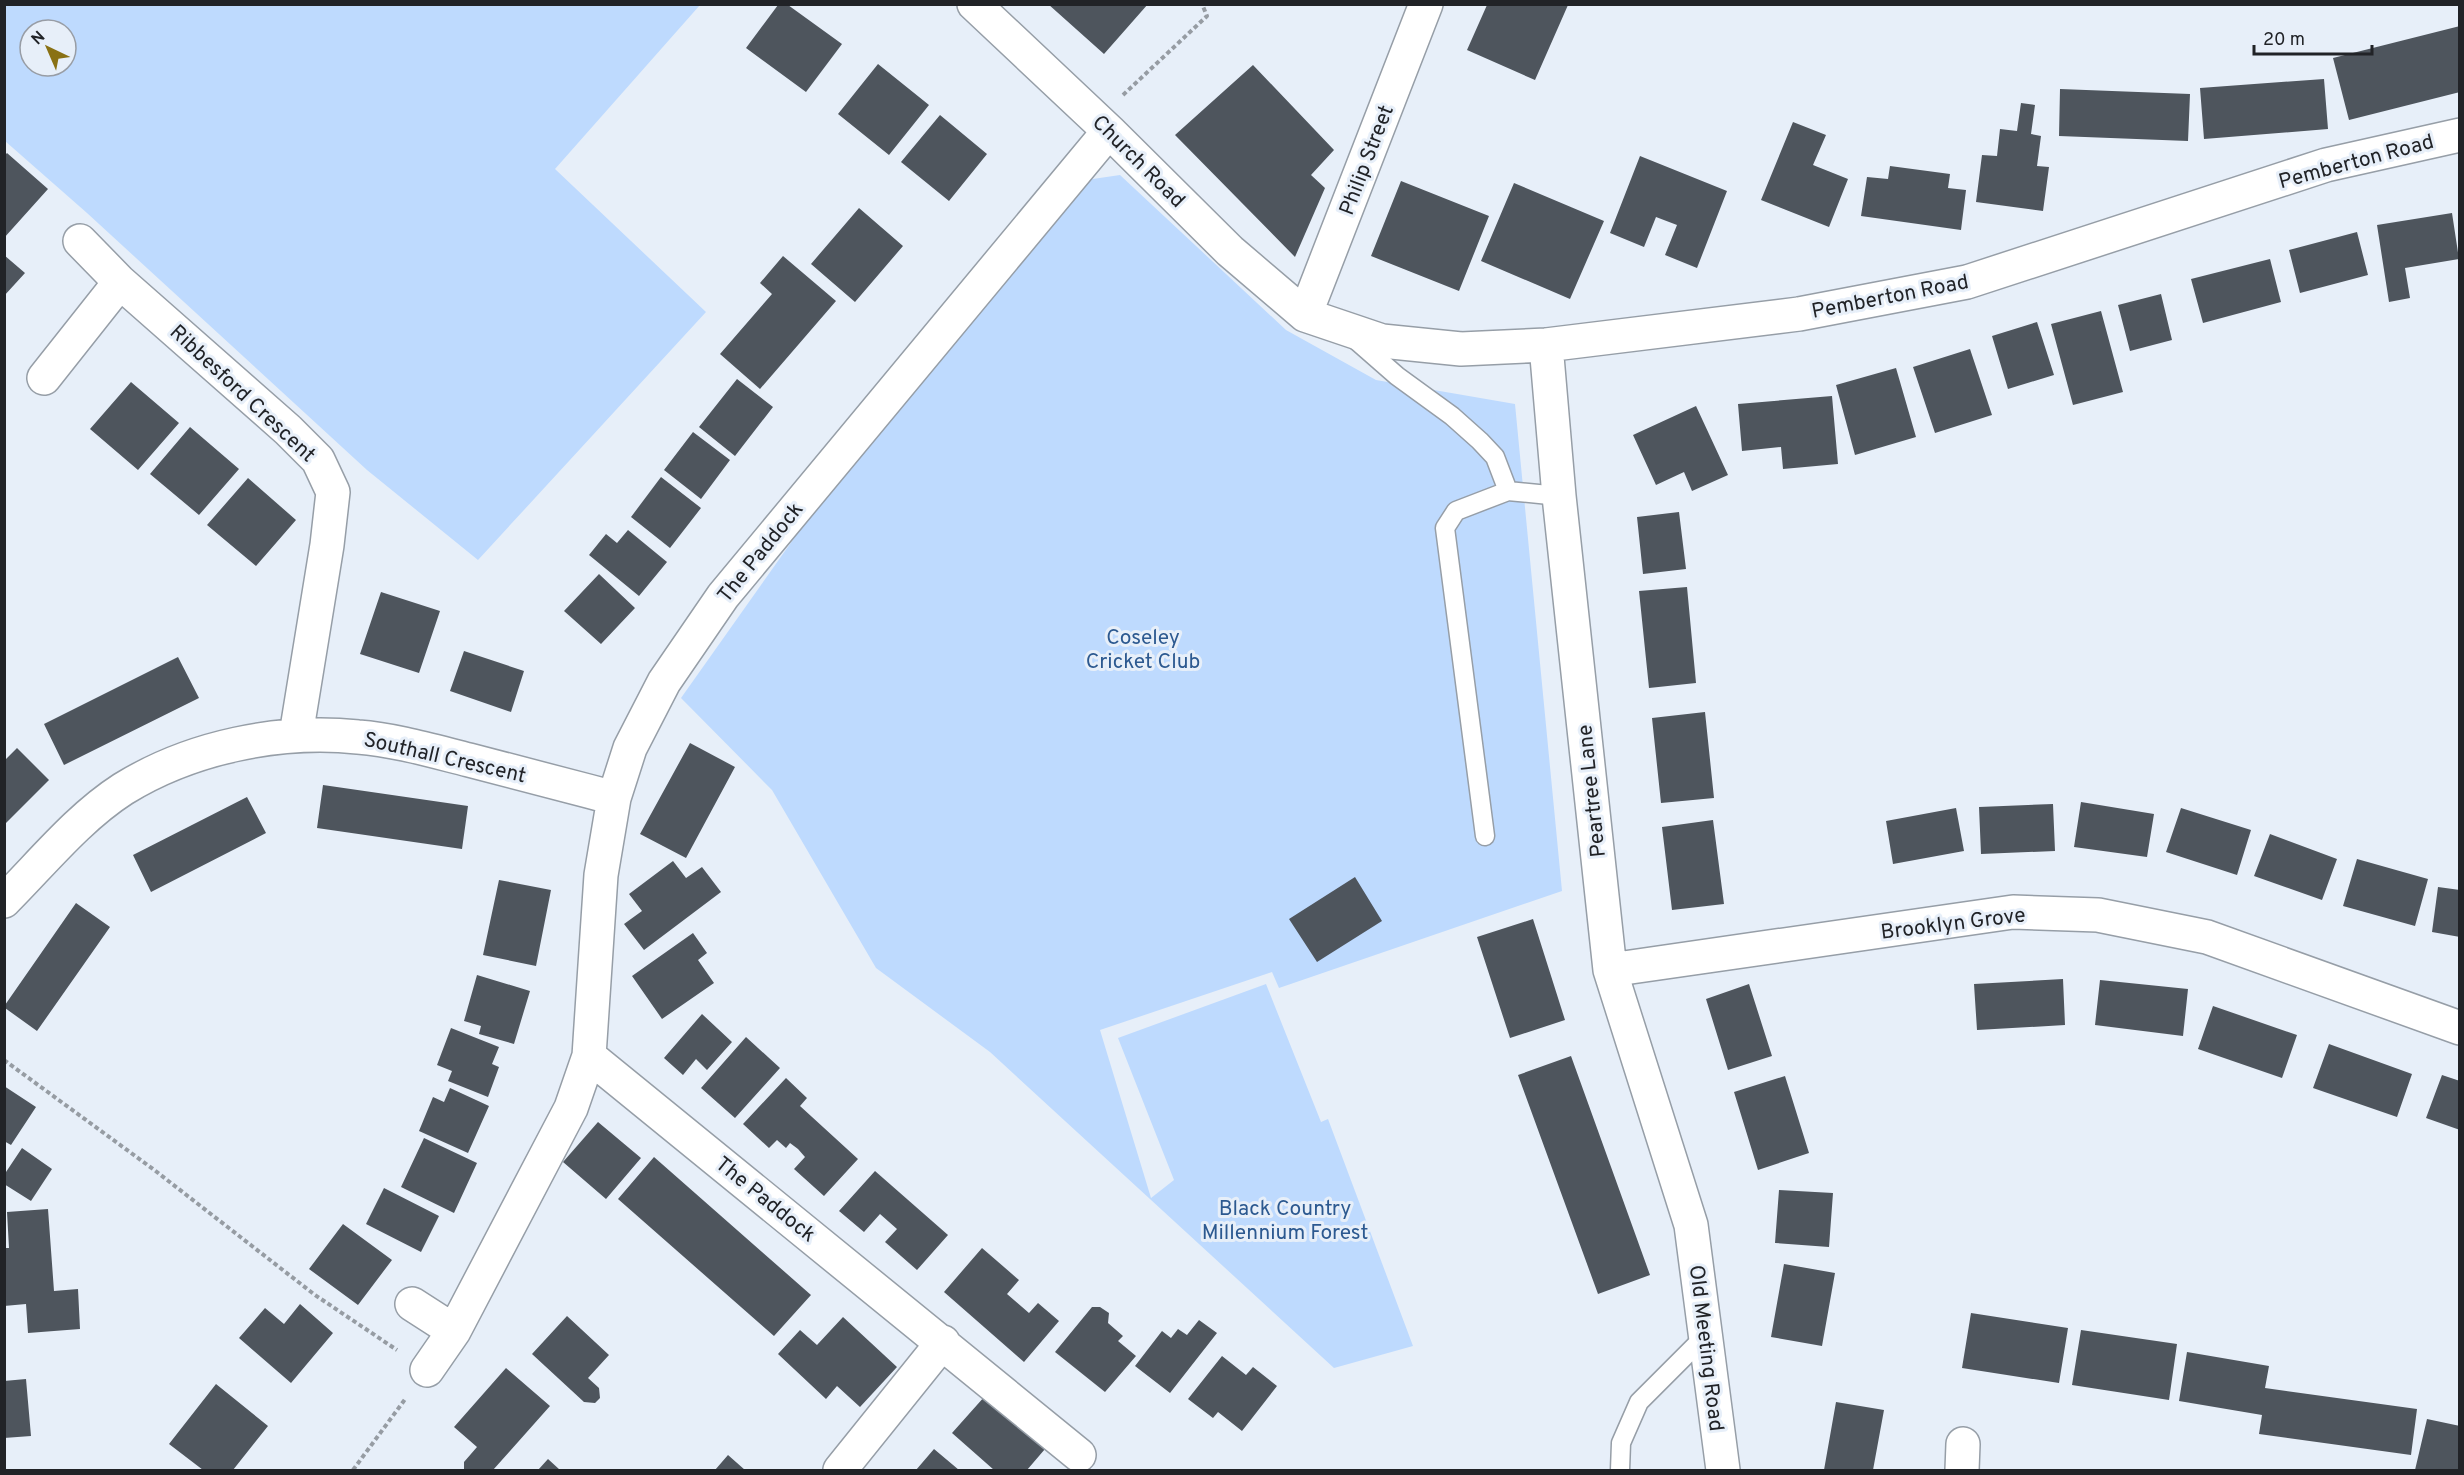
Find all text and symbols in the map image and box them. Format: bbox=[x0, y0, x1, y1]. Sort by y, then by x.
north arrow bbox=[18, 18, 78, 78]
scale bar bbox=[2254, 18, 2372, 56]
text: N bbox=[28, 27, 50, 50]
text: 20 m bbox=[2263, 29, 2305, 52]
street label: Philip Street bbox=[1334, 102, 1401, 219]
street label: Church Road bbox=[1086, 110, 1190, 214]
street label: Pemberton Road bbox=[2276, 129, 2437, 196]
street label: Pemberton Road bbox=[1809, 269, 1971, 326]
street label: Ribbesford Crescent bbox=[163, 319, 321, 469]
street label: The Paddock bbox=[712, 497, 810, 609]
park label: Coseley Cricket Club bbox=[1086, 625, 1200, 676]
street label: Peartree Lane bbox=[1572, 723, 1613, 859]
street label: Southall Crescent bbox=[361, 727, 528, 790]
street label: Brooklyn Grove bbox=[1879, 902, 2027, 947]
street label: The Paddock bbox=[709, 1151, 821, 1249]
park label: Black Country Millennium Forest bbox=[1202, 1196, 1368, 1247]
street label: Old Meeting Road bbox=[1682, 1263, 1729, 1433]

